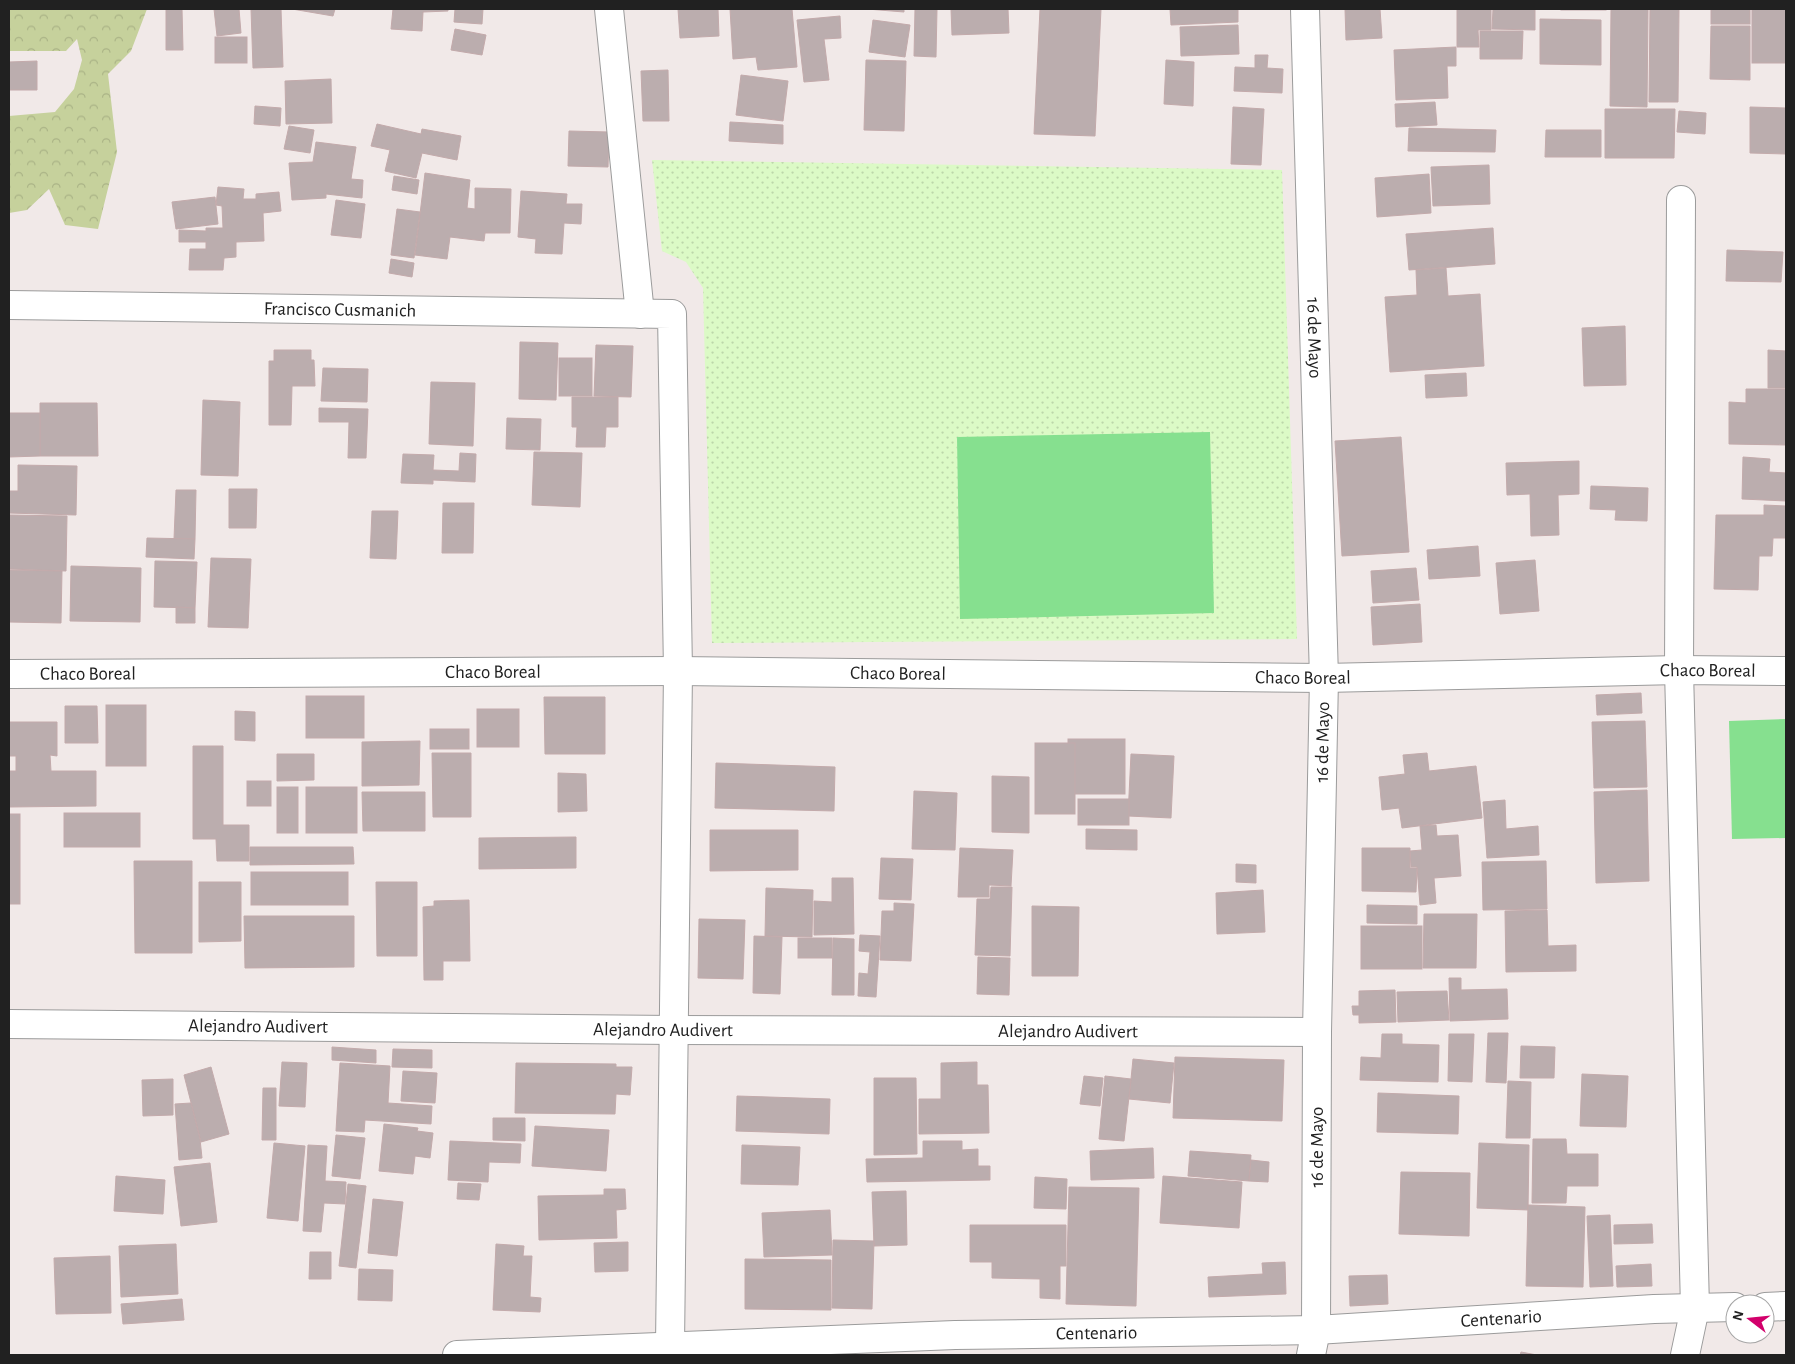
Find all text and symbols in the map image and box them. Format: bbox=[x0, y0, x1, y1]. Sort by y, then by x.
street label: 16 de Mayo bbox=[1304, 297, 1325, 379]
street label: Francisco Cusmanich bbox=[264, 299, 416, 320]
street label: Chaco Boreal bbox=[1660, 660, 1756, 680]
street label: Chaco Boreal bbox=[445, 662, 541, 682]
street label: Chaco Boreal bbox=[850, 663, 946, 683]
street label: Chaco Boreal bbox=[40, 664, 136, 683]
street label: Chaco Boreal bbox=[1255, 668, 1351, 688]
street label: 16 de Mayo bbox=[1313, 701, 1333, 783]
street label: Alejandro Audivert bbox=[188, 1016, 328, 1036]
street label: Alejandro Audivert bbox=[593, 1020, 733, 1040]
street label: Alejandro Audivert bbox=[998, 1022, 1138, 1041]
street label: 16 de Mayo bbox=[1308, 1107, 1327, 1187]
north arrow bbox=[1725, 1294, 1775, 1344]
street label: Centenario bbox=[1460, 1306, 1542, 1330]
text: N bbox=[1730, 1309, 1747, 1322]
street label: Centenario bbox=[1056, 1323, 1137, 1343]

